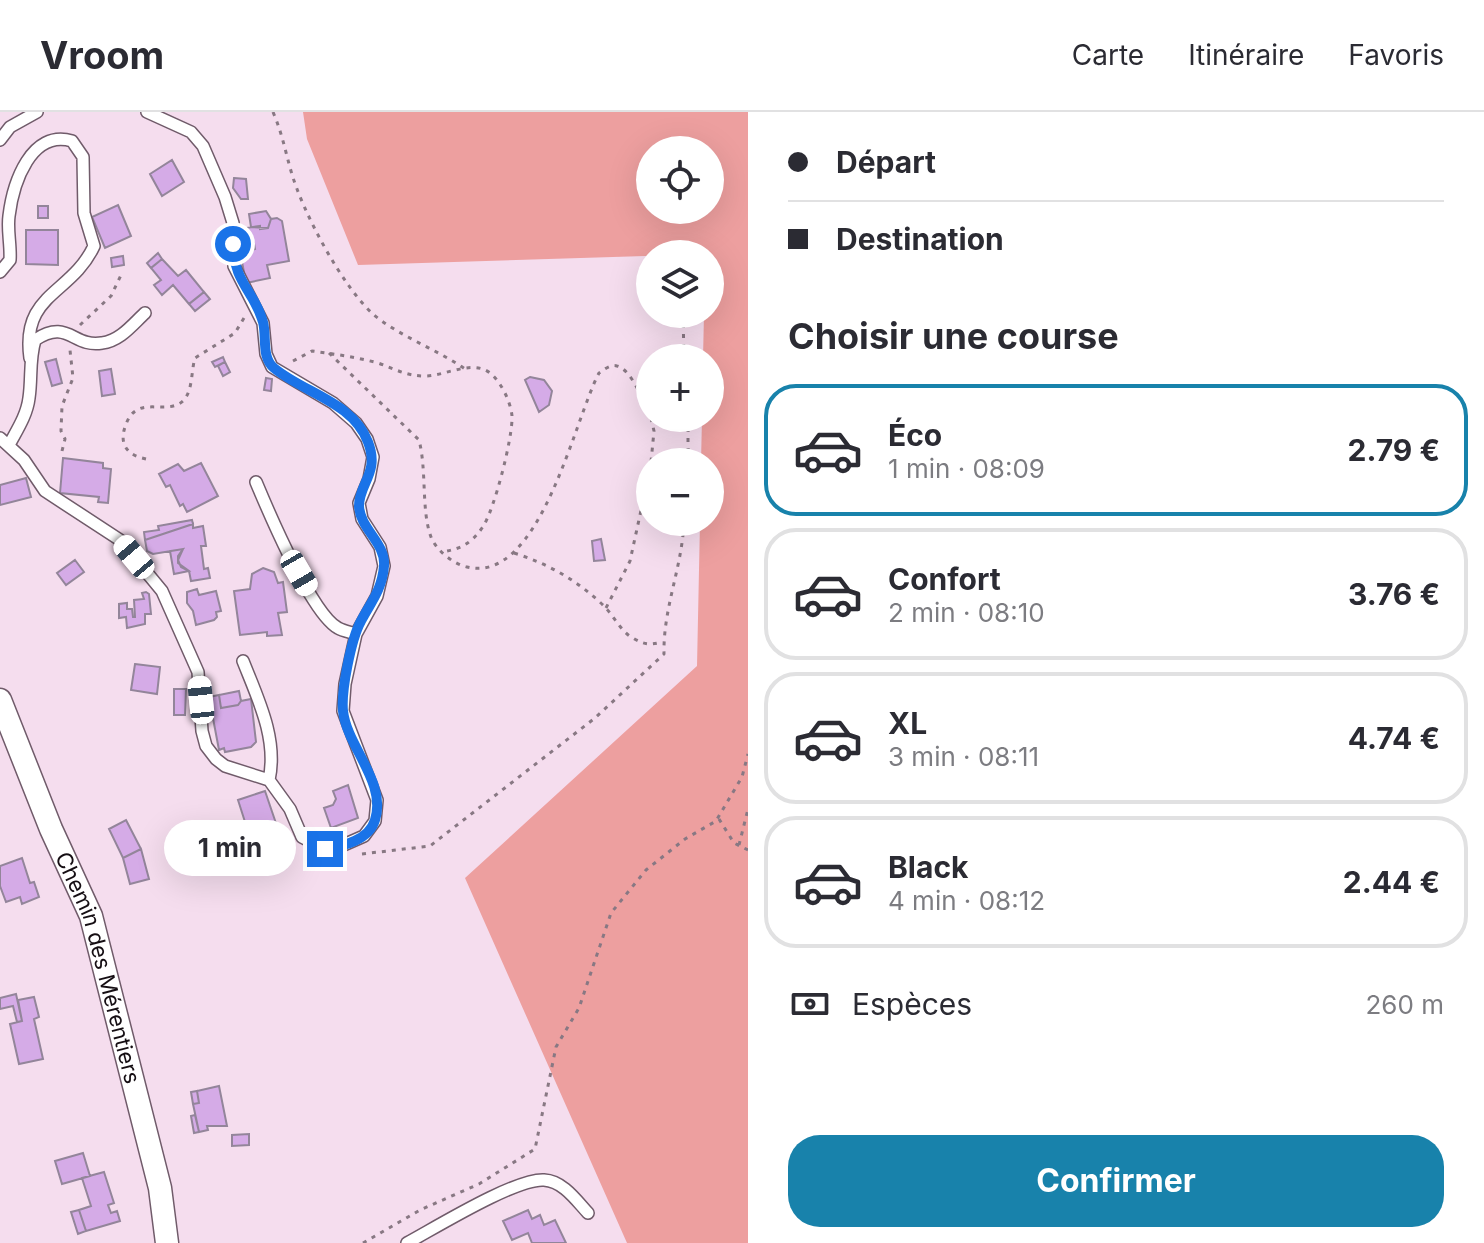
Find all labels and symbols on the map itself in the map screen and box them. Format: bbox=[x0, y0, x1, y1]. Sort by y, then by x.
route start bbox=[215, 226, 251, 262]
car bbox=[109, 531, 159, 583]
car bbox=[277, 546, 321, 600]
car bbox=[187, 675, 215, 725]
callout: 1 min bbox=[165, 821, 297, 877]
route end bbox=[307, 831, 343, 867]
street label: Chemin des Mérentiers bbox=[50, 848, 146, 1086]

